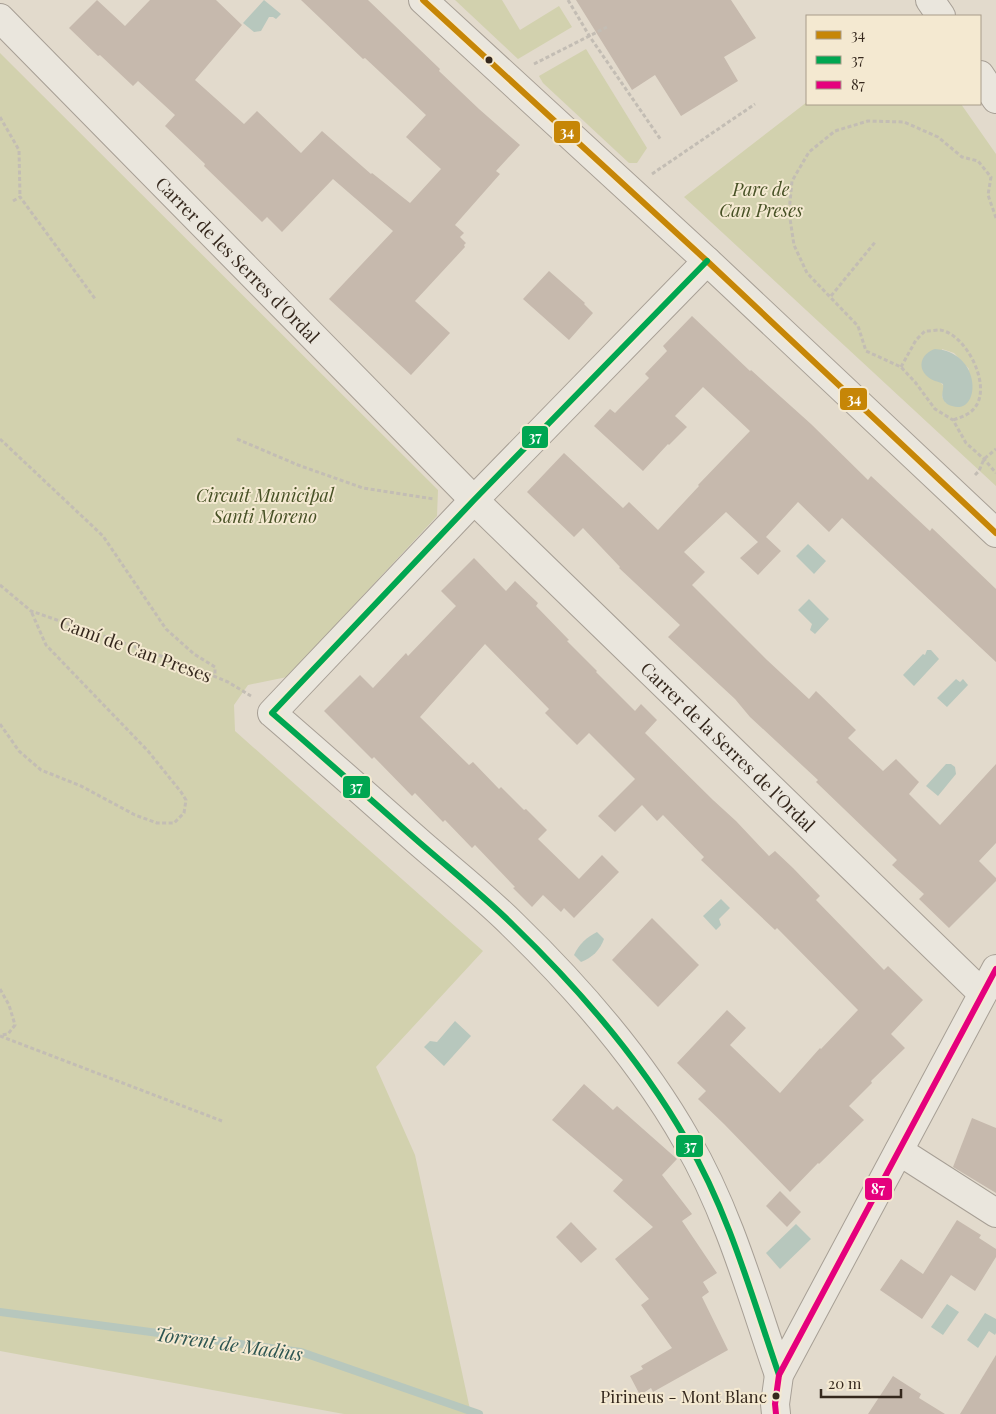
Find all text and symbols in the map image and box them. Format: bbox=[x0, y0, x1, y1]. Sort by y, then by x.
legend bbox=[806, 15, 981, 105]
text: 34 bbox=[851, 24, 865, 44]
text: 37 bbox=[851, 49, 864, 69]
unlabelled marker bbox=[484, 55, 494, 65]
text: 87 bbox=[851, 74, 865, 94]
line badge: 34 bbox=[553, 120, 581, 144]
text: 34 bbox=[560, 122, 574, 141]
street label: Carrer de les Serres d'Ordal bbox=[151, 171, 325, 348]
park label: Parc de Can Preses bbox=[719, 177, 803, 222]
line badge: 34 bbox=[839, 387, 868, 411]
text: 34 bbox=[847, 389, 861, 408]
line badge: 37 bbox=[521, 425, 549, 449]
text: 37 bbox=[528, 427, 542, 446]
park label: Circuit Municipal Santi Moreno bbox=[196, 483, 335, 528]
street label: Camí de Can Preses bbox=[57, 610, 215, 688]
street label: Carrer de la Serres de l'Ordal bbox=[636, 656, 820, 837]
line badge: 37 bbox=[342, 775, 371, 799]
text: 37 bbox=[349, 777, 363, 796]
line badge: 37 bbox=[675, 1134, 704, 1158]
text: 37 bbox=[683, 1136, 697, 1155]
line badge: 87 bbox=[864, 1177, 893, 1201]
text: 87 bbox=[871, 1179, 886, 1198]
water label: Torrent de Madius bbox=[153, 1320, 305, 1366]
scale bar bbox=[821, 1366, 901, 1398]
text: 20 m bbox=[828, 1373, 862, 1393]
place label: Pirineus - Mont Blanc bbox=[600, 1385, 767, 1407]
marker: Pirineus - Mont Blanc bbox=[771, 1391, 781, 1401]

